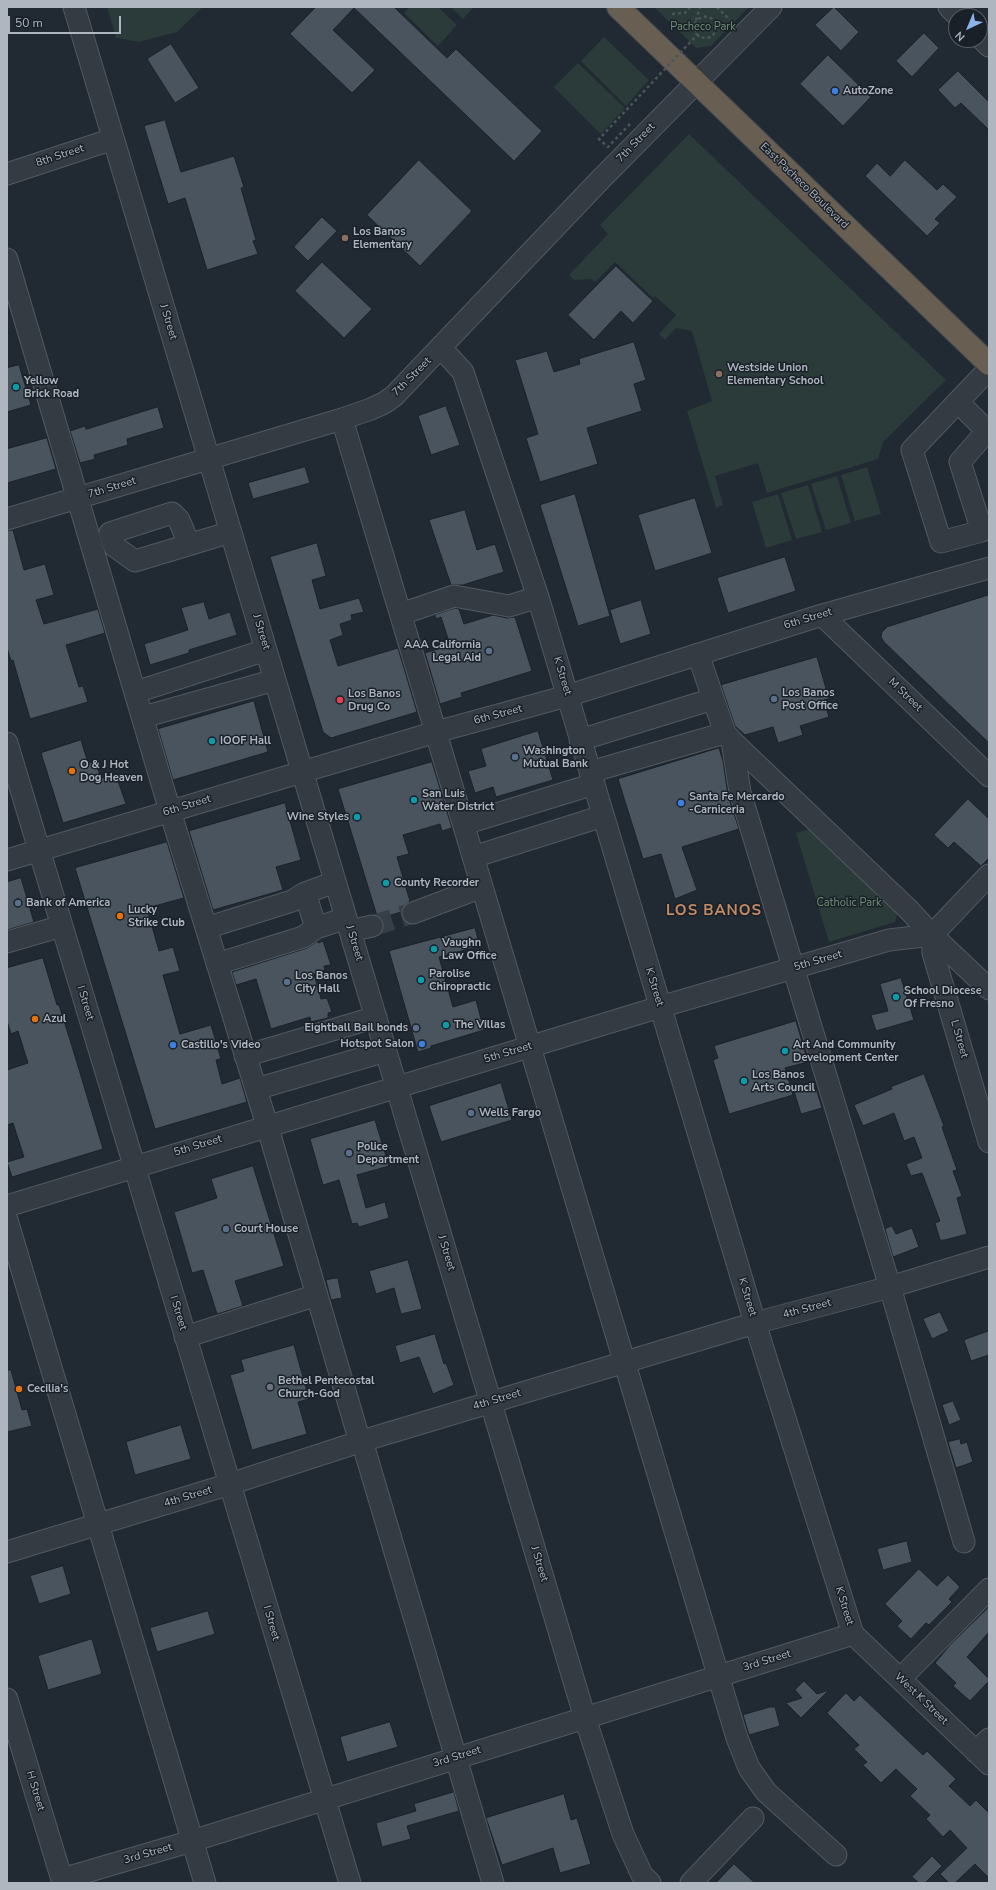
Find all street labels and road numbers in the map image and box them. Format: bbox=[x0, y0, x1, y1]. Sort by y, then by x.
street label: 7th Street bbox=[614, 121, 658, 165]
street label: East Pacheco Boulevard bbox=[757, 140, 851, 232]
street label: 8th Street bbox=[34, 142, 86, 170]
street label: J Street bbox=[156, 303, 180, 341]
street label: 7th Street bbox=[390, 355, 434, 399]
street label: 7th Street bbox=[86, 474, 138, 502]
street label: 6th Street bbox=[782, 605, 834, 633]
street label: J Street bbox=[249, 613, 273, 651]
street label: K Street bbox=[550, 655, 574, 697]
street label: M Street bbox=[885, 676, 925, 714]
street label: 6th Street bbox=[472, 702, 524, 728]
street label: 6th Street bbox=[161, 792, 213, 820]
street label: J Street bbox=[342, 924, 366, 962]
street label: 5th Street bbox=[792, 948, 844, 974]
street label: K Street bbox=[642, 966, 666, 1008]
street label: I Street bbox=[73, 984, 97, 1022]
street label: L Street bbox=[947, 1019, 971, 1059]
street label: 5th Street bbox=[482, 1039, 534, 1067]
street label: 5th Street bbox=[172, 1132, 224, 1160]
street label: J Street bbox=[434, 1234, 458, 1272]
street label: K Street bbox=[735, 1276, 759, 1318]
street label: I Street bbox=[166, 1294, 190, 1332]
street label: 4th Street bbox=[781, 1296, 833, 1322]
street label: 4th Street bbox=[471, 1386, 523, 1414]
street label: 4th Street bbox=[162, 1483, 214, 1511]
street label: J Street bbox=[527, 1545, 551, 1583]
street label: K Street bbox=[832, 1585, 856, 1627]
street label: I Street bbox=[260, 1604, 282, 1642]
street label: 3rd Street bbox=[741, 1647, 793, 1675]
street label: West K Street bbox=[892, 1670, 950, 1728]
street label: 3rd Street bbox=[431, 1743, 483, 1771]
street label: H Street bbox=[23, 1769, 47, 1813]
street label: 3rd Street bbox=[122, 1841, 174, 1867]

